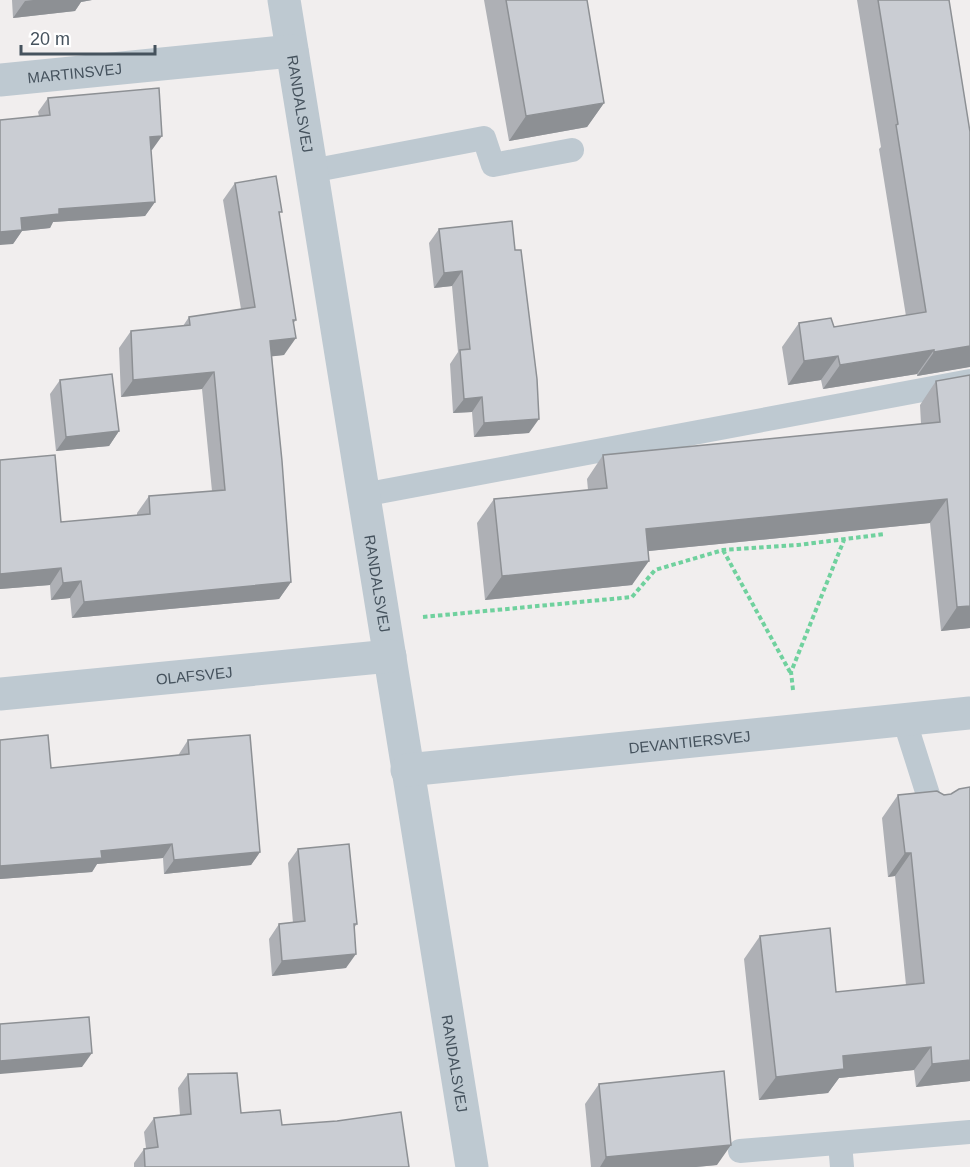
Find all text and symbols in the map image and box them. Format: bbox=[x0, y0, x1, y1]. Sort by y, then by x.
scale bar bbox=[21, 18, 154, 56]
text: 20 m bbox=[30, 29, 70, 49]
street label: RANDALSVEJ bbox=[284, 54, 317, 154]
street label: MARTINSVEJ bbox=[27, 59, 123, 86]
street label: RANDALSVEJ bbox=[362, 534, 394, 633]
street label: OLAFSVEJ bbox=[155, 663, 233, 687]
street label: DEVANTIERSVEJ bbox=[628, 727, 751, 756]
street label: RANDALSVEJ bbox=[439, 1013, 472, 1113]

